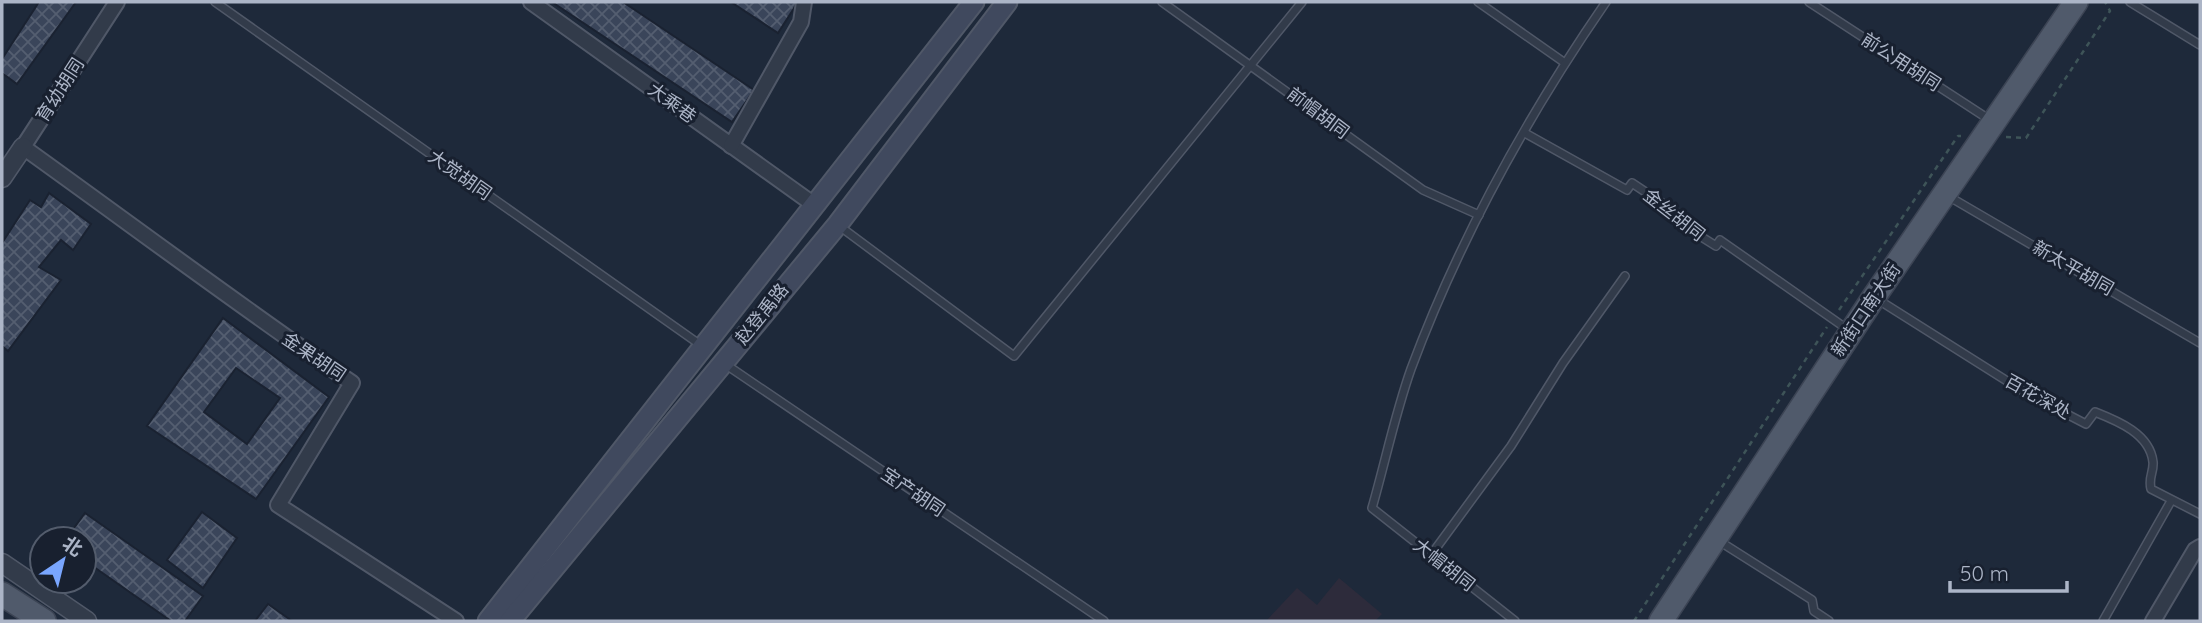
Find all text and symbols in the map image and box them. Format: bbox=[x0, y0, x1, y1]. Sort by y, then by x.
street label: 前公用胡同 bbox=[1857, 27, 1945, 96]
street label: 育幼胡同 bbox=[30, 53, 89, 126]
street label: 大乘巷 bbox=[644, 77, 701, 128]
street label: 前帽胡同 bbox=[1283, 82, 1354, 143]
street label: 大觉胡同 bbox=[424, 145, 496, 205]
street label: 金丝胡同 bbox=[1639, 183, 1710, 246]
street label: 新太平胡同 bbox=[2029, 235, 2118, 300]
street label: 新街口南大街 bbox=[1826, 259, 1905, 361]
street label: 赵登禹路 bbox=[730, 278, 793, 349]
street label: 金果胡同 bbox=[278, 327, 351, 386]
street label: 百花深处 bbox=[2001, 369, 2075, 424]
street label: 宝产胡同 bbox=[877, 462, 950, 521]
north arrow bbox=[28, 525, 98, 595]
text: 北 bbox=[58, 531, 87, 561]
street label: 大帽胡同 bbox=[1409, 533, 1480, 596]
scale bar bbox=[1950, 550, 2067, 594]
text: 50 m bbox=[1960, 560, 2009, 586]

